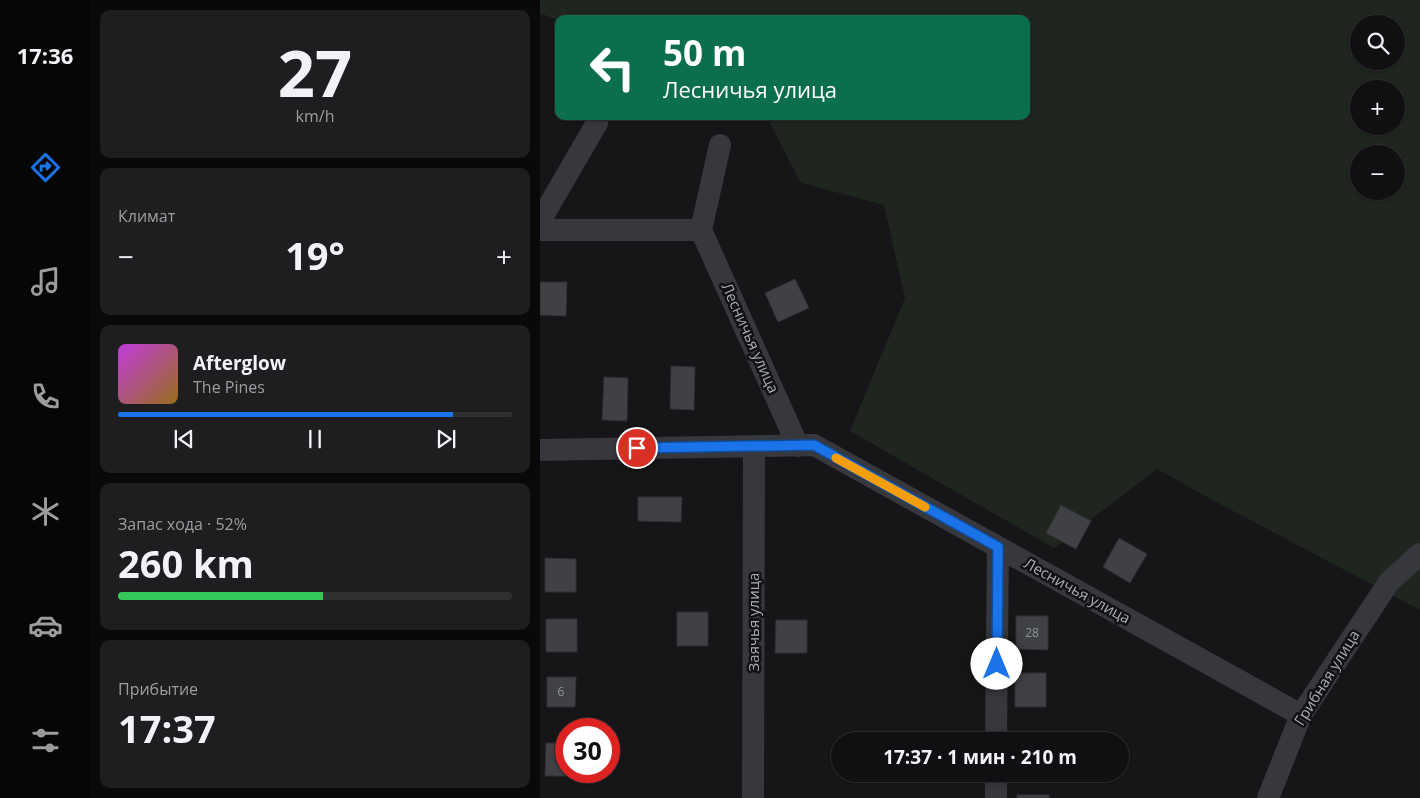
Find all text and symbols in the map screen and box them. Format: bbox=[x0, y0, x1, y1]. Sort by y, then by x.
map controls bbox=[1350, 15, 1405, 200]
button: search bbox=[1350, 15, 1405, 70]
text: 27 bbox=[278, 28, 352, 116]
text: 50 m bbox=[663, 29, 746, 76]
icon: left bbox=[580, 35, 645, 100]
text: 17:36 bbox=[17, 40, 73, 70]
text: Лесничья улица bbox=[663, 74, 837, 104]
button: + bbox=[1350, 80, 1405, 135]
text: km/h bbox=[296, 105, 334, 127]
button: − bbox=[1350, 145, 1405, 200]
icon: directions bbox=[28, 150, 63, 185]
text: Климат bbox=[118, 205, 175, 227]
text: 19° bbox=[285, 229, 345, 281]
text: − bbox=[118, 237, 134, 275]
text: + bbox=[496, 237, 512, 275]
icon: music bbox=[28, 264, 63, 299]
street label: Лесничья улица bbox=[718, 279, 784, 396]
text: Afterglow bbox=[193, 350, 286, 376]
text: The Pines bbox=[193, 376, 265, 398]
icon: phone bbox=[28, 379, 63, 414]
icon: previous bbox=[170, 425, 198, 453]
icon: pause bbox=[301, 425, 329, 453]
icon: next bbox=[432, 425, 460, 453]
pin bbox=[616, 427, 658, 469]
icon: arrive bbox=[623, 434, 651, 462]
icon: climate bbox=[28, 494, 63, 529]
text: Запас хода · 52% bbox=[118, 513, 247, 535]
text: 260 km bbox=[118, 537, 254, 589]
street label: Лесничья улица bbox=[1021, 553, 1134, 628]
street label: Заячья улица bbox=[743, 573, 763, 671]
icon: car bbox=[28, 608, 63, 643]
house number: 28 bbox=[1025, 624, 1039, 641]
street label: Грибная улица bbox=[1289, 626, 1363, 729]
position arrow bbox=[970, 637, 1022, 689]
text: Прибытие bbox=[118, 678, 198, 700]
house number: 6 bbox=[558, 683, 565, 700]
text: 17:37 bbox=[118, 702, 216, 754]
speed limit sign: 30 bbox=[555, 718, 620, 783]
icon: filters bbox=[28, 723, 63, 758]
text: 17:37 · 1 мин · 210 m bbox=[883, 744, 1077, 770]

